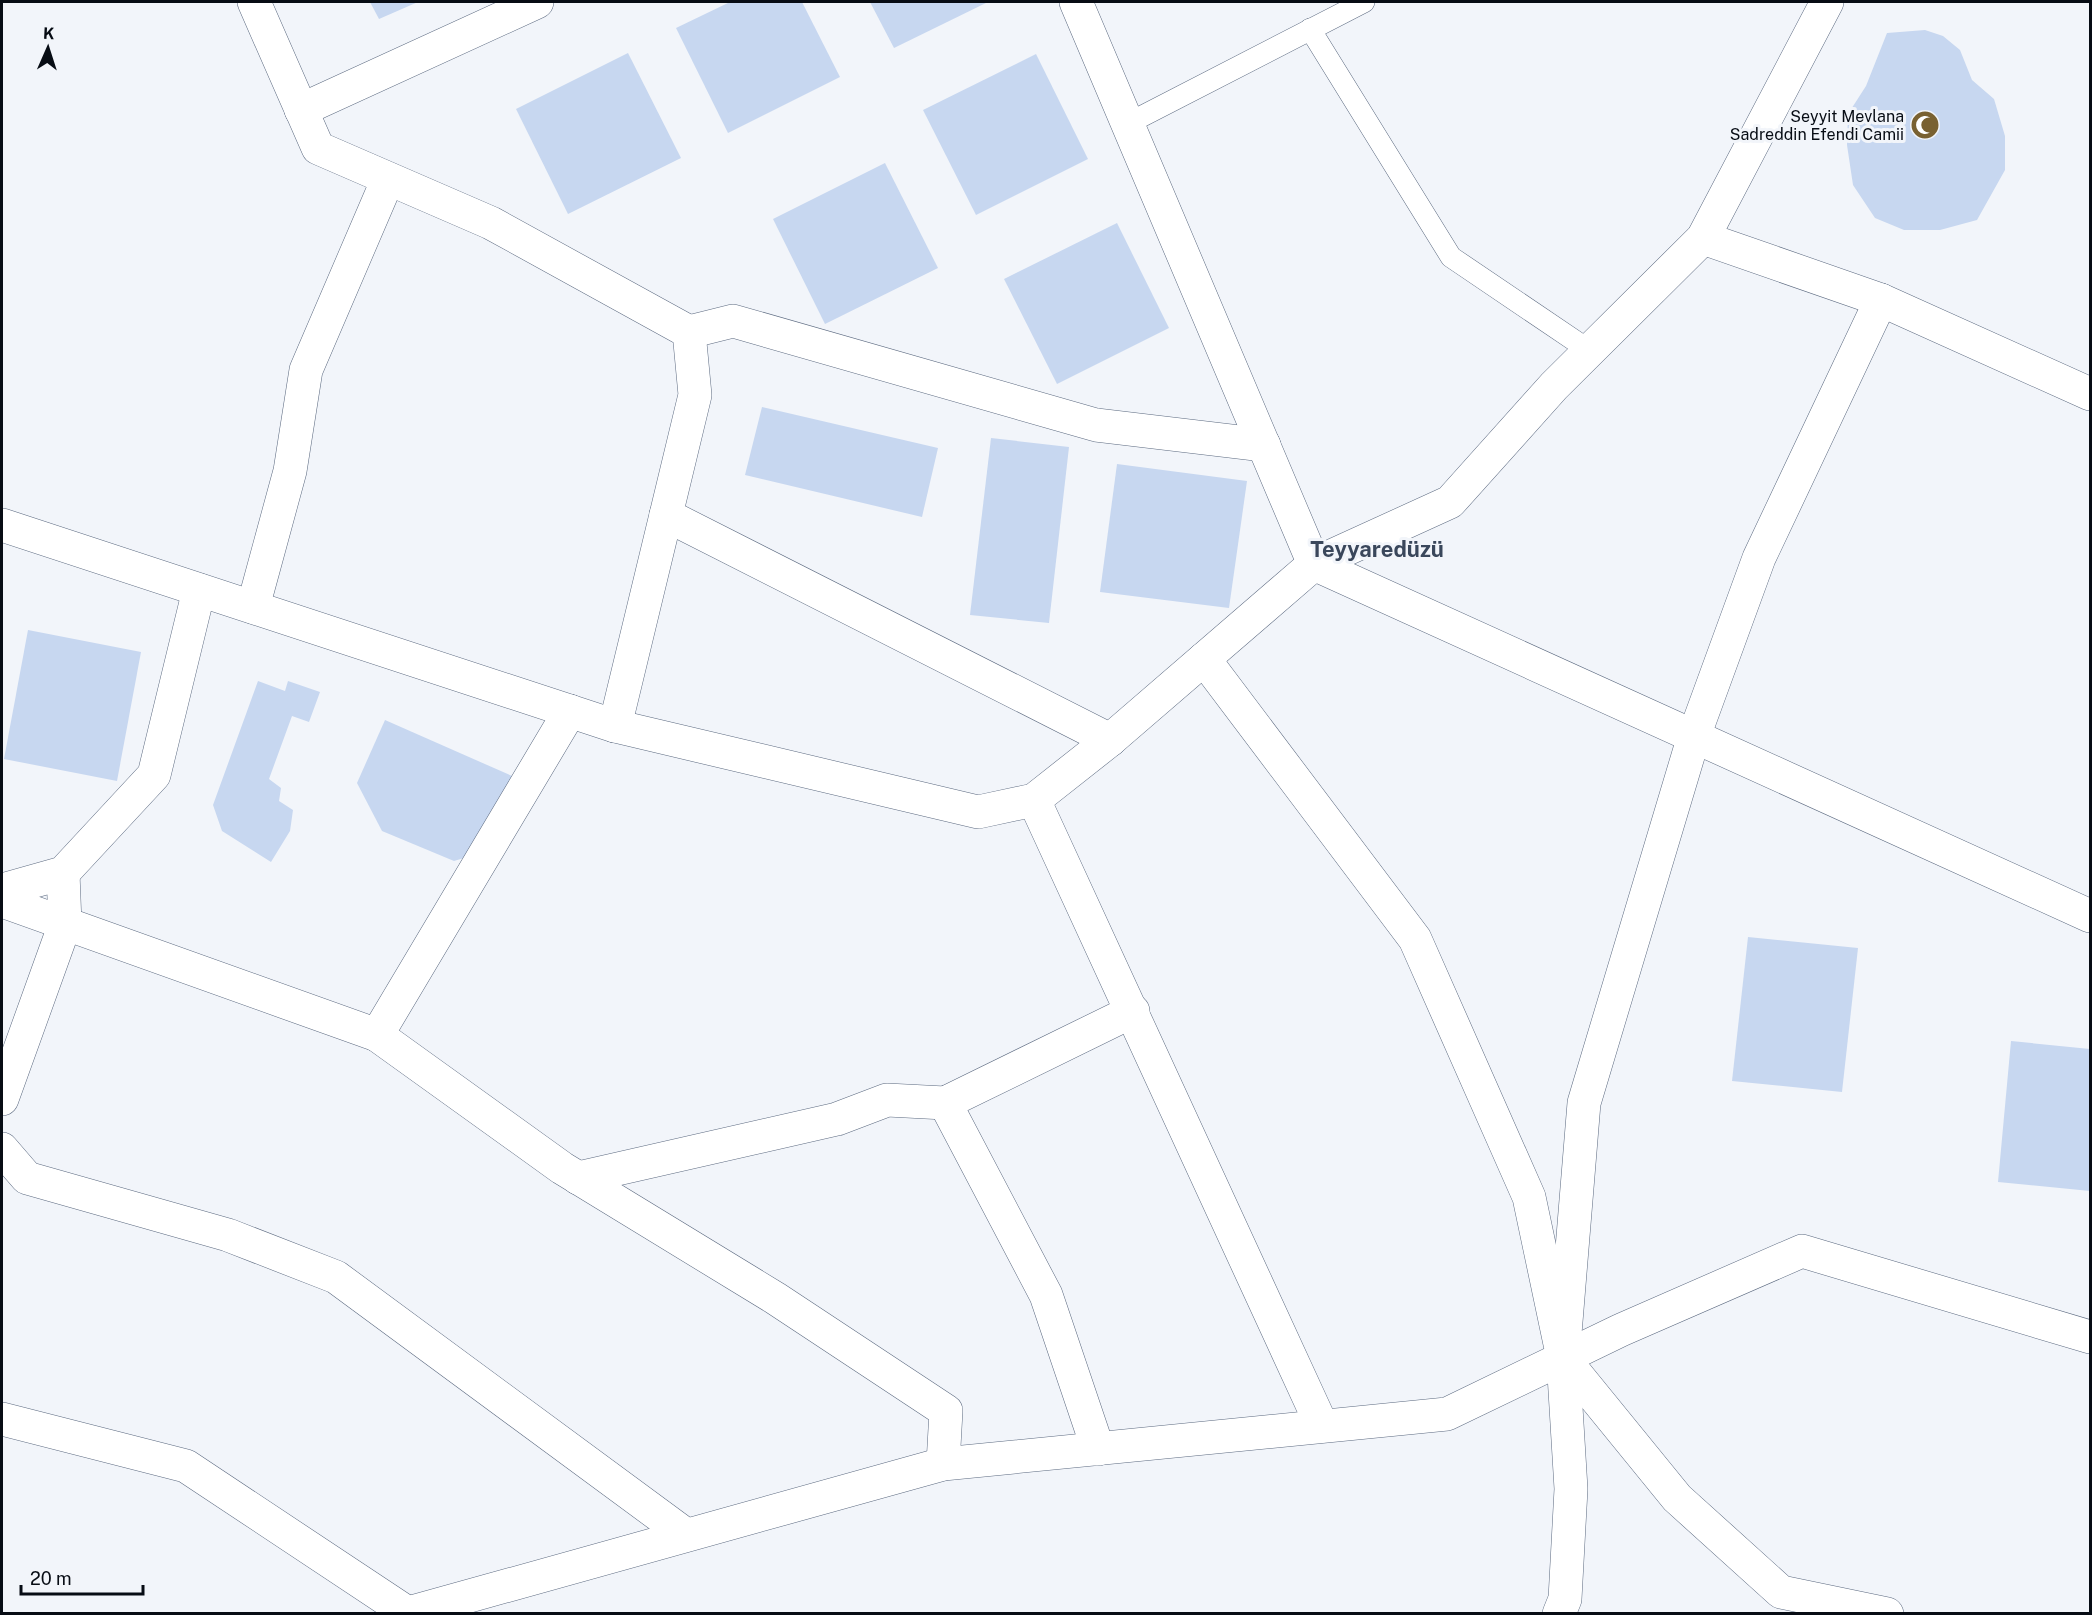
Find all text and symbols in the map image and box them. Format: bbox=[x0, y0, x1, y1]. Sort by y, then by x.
north arrow bbox=[18, 18, 78, 78]
text: K bbox=[43, 24, 56, 43]
place label: Seyyit Mevlana Sadreddin Efendi Camii bbox=[1730, 107, 1904, 144]
mosque icon: Seyyit Mevlana Sadreddin Efendi Camii bbox=[1909, 109, 1941, 141]
district label: Teyyaredüzü bbox=[1310, 536, 1444, 562]
scale bar bbox=[21, 1558, 142, 1596]
text: 20 m bbox=[30, 1568, 72, 1589]

